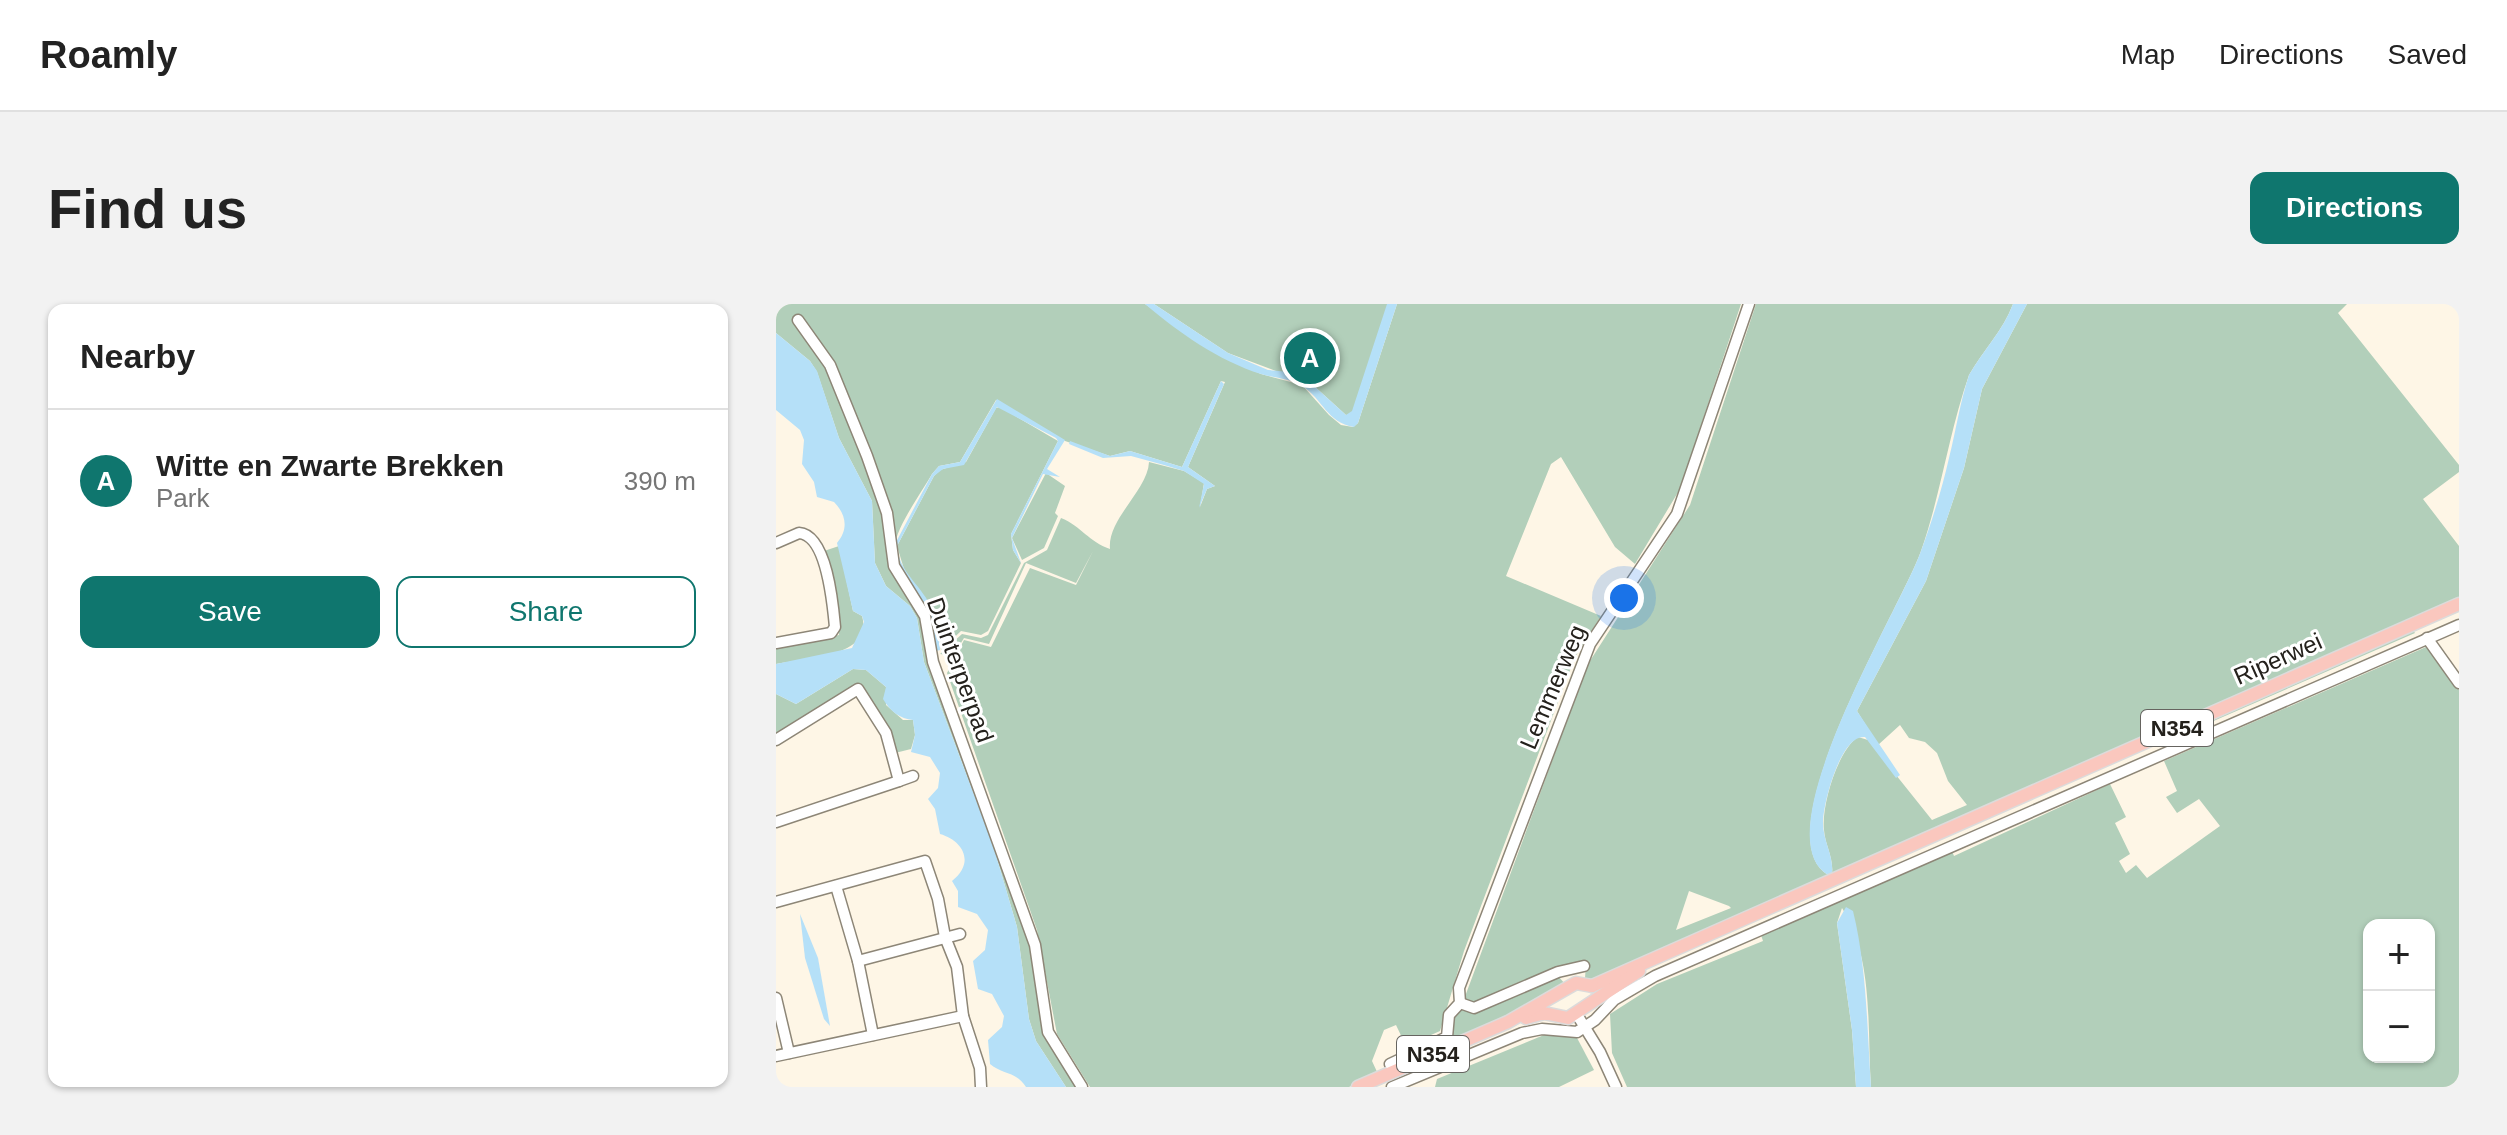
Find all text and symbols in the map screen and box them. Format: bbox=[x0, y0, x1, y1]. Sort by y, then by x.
text: Roamly bbox=[40, 34, 177, 76]
text: Map bbox=[2121, 39, 2175, 70]
text: Directions bbox=[2219, 39, 2344, 70]
text: Saved bbox=[2388, 39, 2467, 70]
button: Directions bbox=[2250, 172, 2459, 244]
text: Find us bbox=[48, 177, 247, 240]
pin: A bbox=[1284, 328, 1336, 388]
text: Nearby bbox=[80, 337, 195, 375]
text: Witte en Zwarte Brekken bbox=[156, 449, 504, 482]
text: A bbox=[97, 466, 115, 496]
text: 390 m bbox=[624, 466, 696, 496]
text: Park bbox=[156, 483, 209, 513]
button: Save bbox=[80, 576, 380, 648]
button: Share bbox=[396, 576, 696, 648]
your location bbox=[1604, 578, 1644, 618]
street label: Duinterperpad bbox=[922, 594, 999, 746]
street label: Lemmerweg bbox=[1514, 621, 1591, 753]
street label: Riperwei bbox=[2230, 627, 2326, 690]
road number: N354 bbox=[2141, 710, 2213, 746]
map controls bbox=[2363, 919, 2435, 1063]
button: + bbox=[2363, 919, 2435, 991]
button: − bbox=[2363, 991, 2435, 1063]
road number: N354 bbox=[1397, 1036, 1469, 1072]

